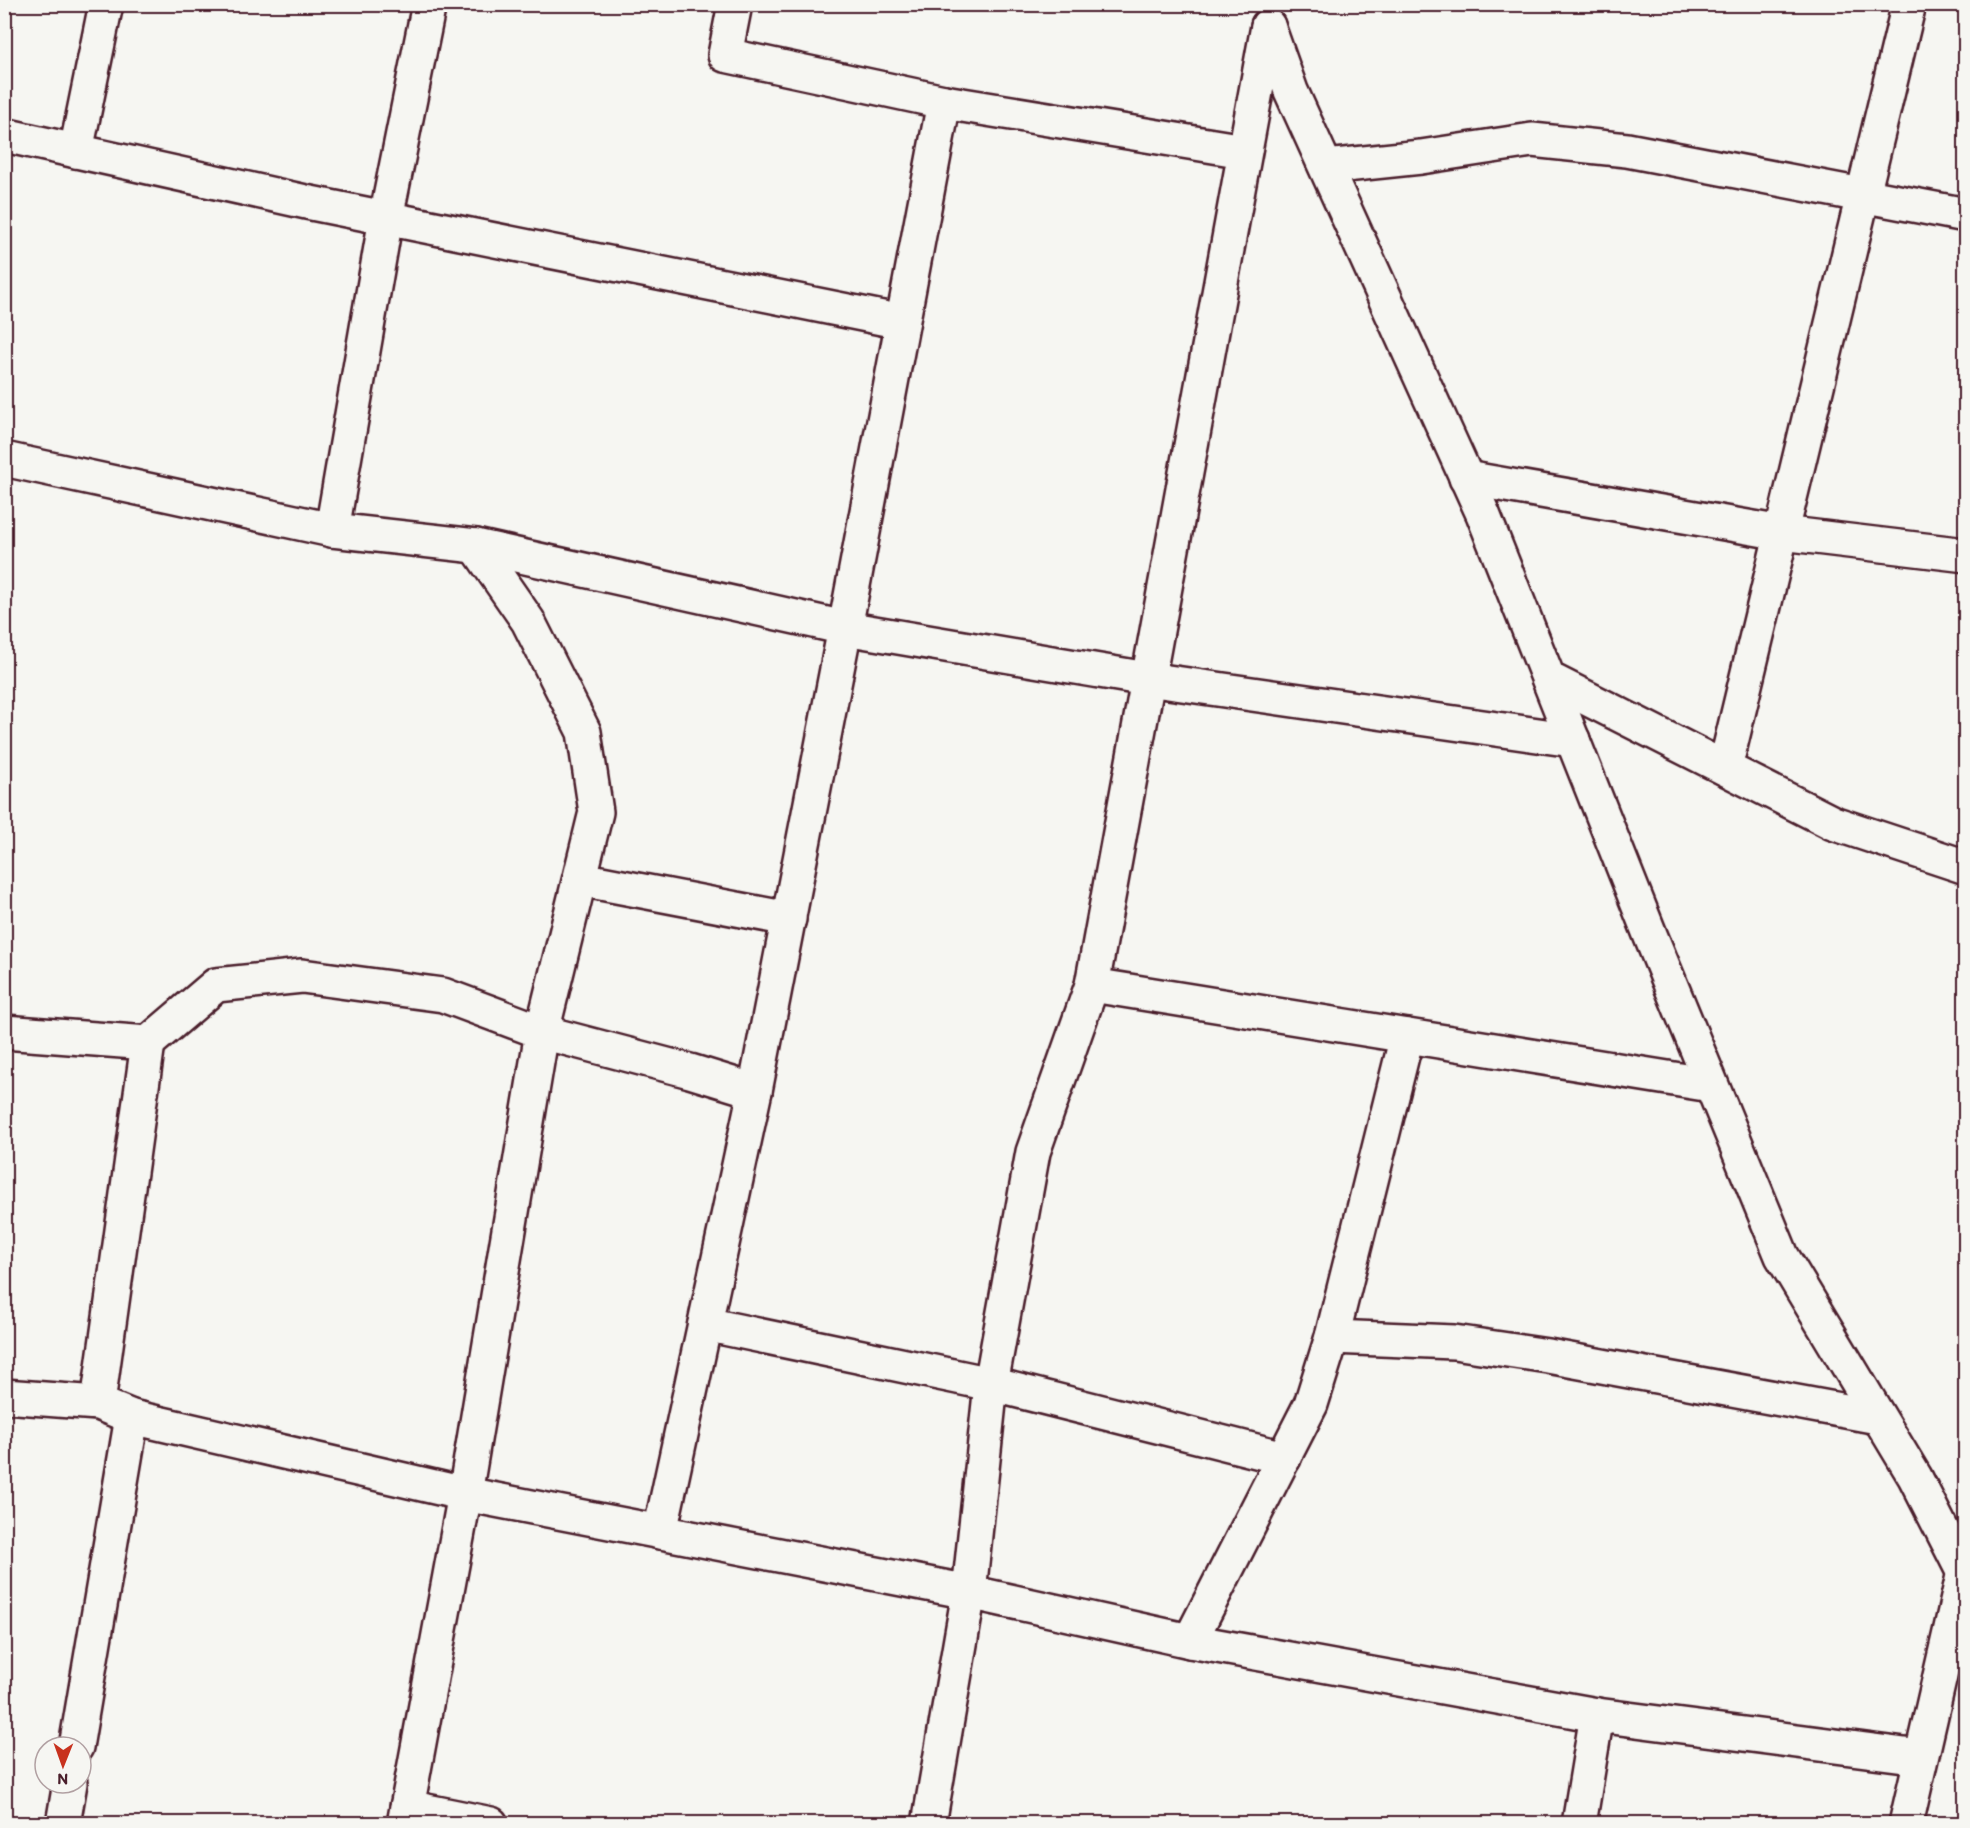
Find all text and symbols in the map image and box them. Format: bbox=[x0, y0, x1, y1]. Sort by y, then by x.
north arrow bbox=[33, 1735, 93, 1795]
text: N bbox=[57, 1770, 68, 1789]

